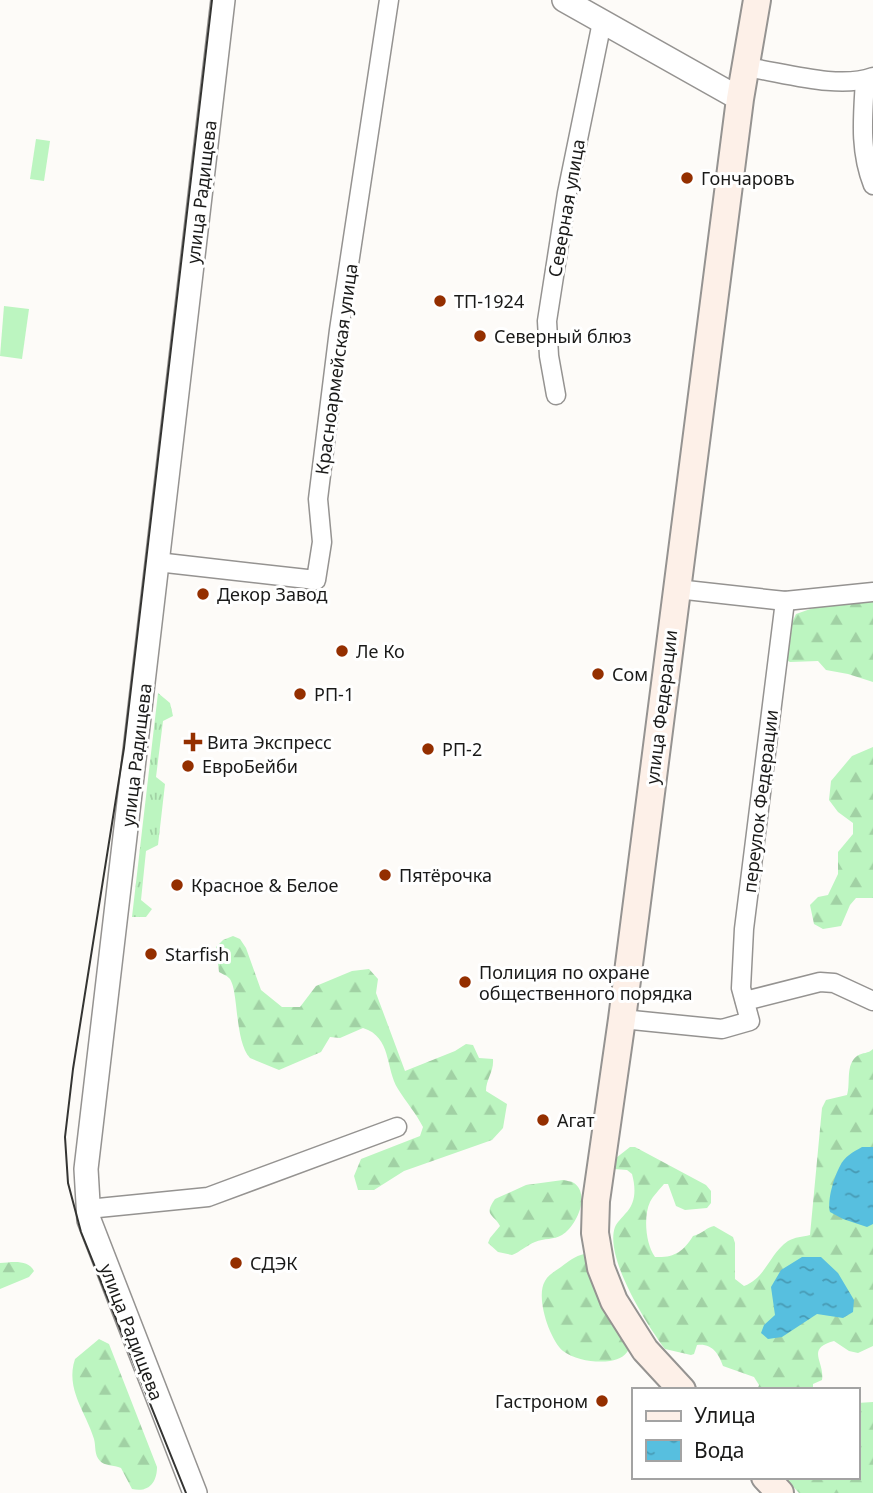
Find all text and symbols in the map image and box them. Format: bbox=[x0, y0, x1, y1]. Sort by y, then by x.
street label: улица Радищева bbox=[180, 119, 222, 265]
street label: Северная улица bbox=[542, 137, 590, 279]
place label: Гончаровъ bbox=[701, 166, 795, 190]
marker: Гончаровъ bbox=[679, 170, 695, 186]
street label: Красноармейская улица bbox=[309, 262, 363, 476]
place label: ТП-1924 bbox=[454, 289, 524, 313]
marker: ТП-1924 bbox=[432, 293, 448, 309]
place label: Северный блюз bbox=[494, 324, 632, 348]
marker: Северный блюз bbox=[472, 328, 488, 344]
place label: Декор Завод bbox=[217, 582, 328, 606]
marker: Декор Завод bbox=[195, 586, 211, 602]
street label: улица Федерации bbox=[640, 628, 682, 786]
place label: Ле Ко bbox=[356, 639, 405, 663]
marker: Ле Ко bbox=[334, 643, 350, 659]
place label: Сом bbox=[612, 662, 648, 686]
marker: Сом bbox=[590, 666, 606, 682]
street label: улица Радищева bbox=[115, 682, 157, 828]
place label: РП-1 bbox=[314, 682, 354, 706]
marker: РП-1 bbox=[292, 686, 308, 702]
street label: переулок Федерации bbox=[737, 708, 783, 894]
place label: Вита Экспресс bbox=[207, 730, 332, 754]
marker: Вита Экспресс bbox=[185, 734, 201, 750]
place label: РП-2 bbox=[442, 737, 482, 761]
marker: РП-2 bbox=[420, 741, 436, 757]
place label: ЕвроБейби bbox=[202, 754, 298, 778]
marker: ЕвроБейби bbox=[180, 758, 196, 774]
place label: Пятёрочка bbox=[399, 863, 492, 887]
marker: Пятёрочка bbox=[377, 867, 393, 883]
place label: Красное & Белое bbox=[191, 873, 339, 897]
marker: Красное & Белое bbox=[169, 877, 185, 893]
place label: Starfish bbox=[165, 942, 230, 966]
marker: Starfish bbox=[143, 946, 159, 962]
place label: Полиция по охране общественного порядка bbox=[479, 960, 693, 1005]
marker: Полиция по охране общественного порядка bbox=[457, 974, 473, 990]
place label: Агат bbox=[557, 1108, 595, 1132]
marker: Агат bbox=[535, 1112, 551, 1128]
place label: СДЭК bbox=[250, 1251, 298, 1275]
marker: СДЭК bbox=[228, 1255, 244, 1271]
street label: улица Радищева bbox=[95, 1260, 169, 1404]
legend bbox=[632, 1388, 859, 1479]
place label: Гастроном bbox=[495, 1389, 588, 1413]
marker: Гастроном bbox=[594, 1393, 610, 1409]
text: Улица bbox=[694, 1401, 756, 1429]
text: Вода bbox=[694, 1436, 744, 1464]

